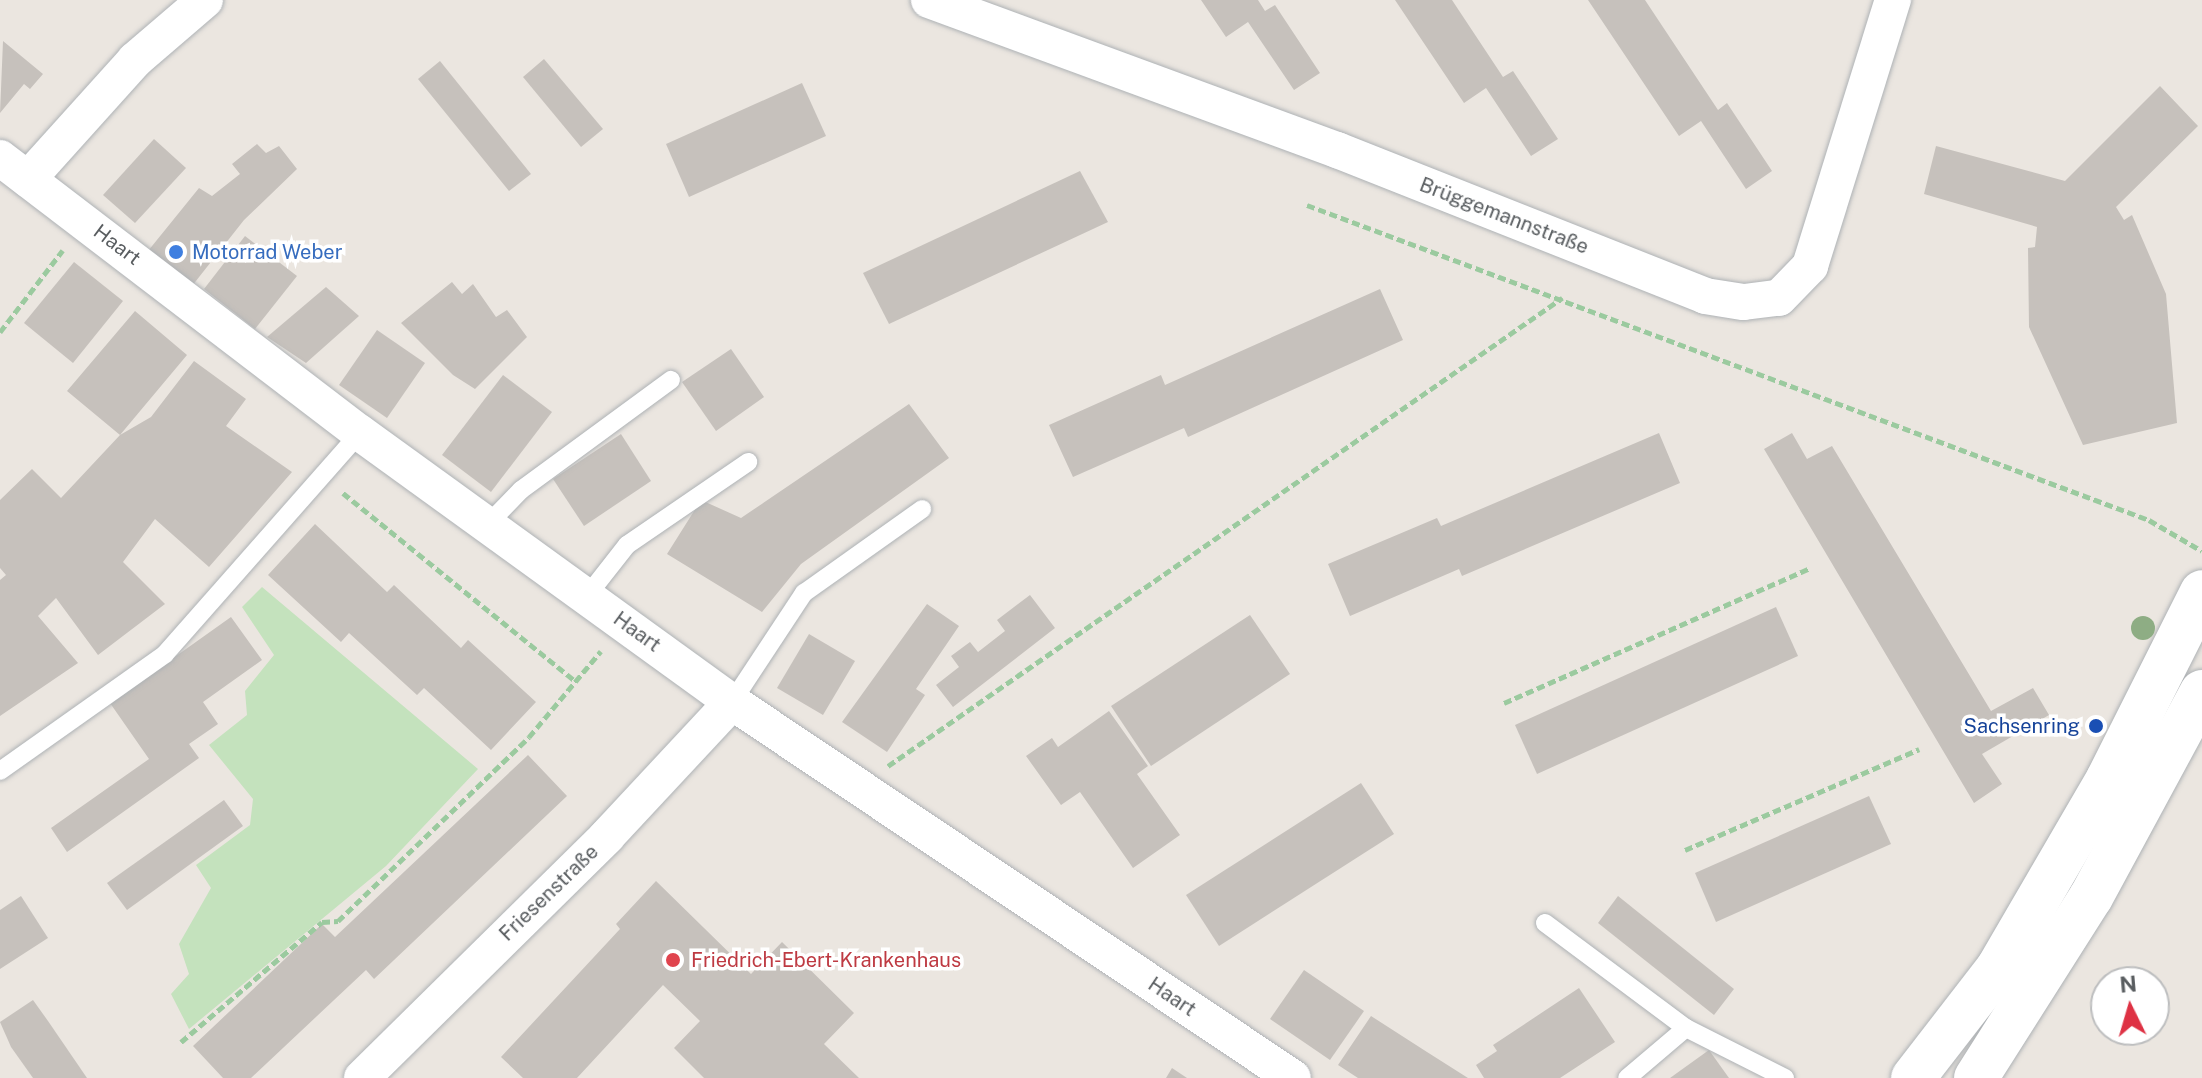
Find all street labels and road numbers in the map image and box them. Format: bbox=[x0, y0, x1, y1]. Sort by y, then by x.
street label: Brüggemannstraße bbox=[1416, 173, 1592, 259]
street label: Haart bbox=[89, 220, 145, 270]
street label: Haart bbox=[609, 607, 665, 657]
street label: Friesenstraße bbox=[495, 840, 603, 946]
street label: Haart bbox=[1143, 972, 1201, 1022]

